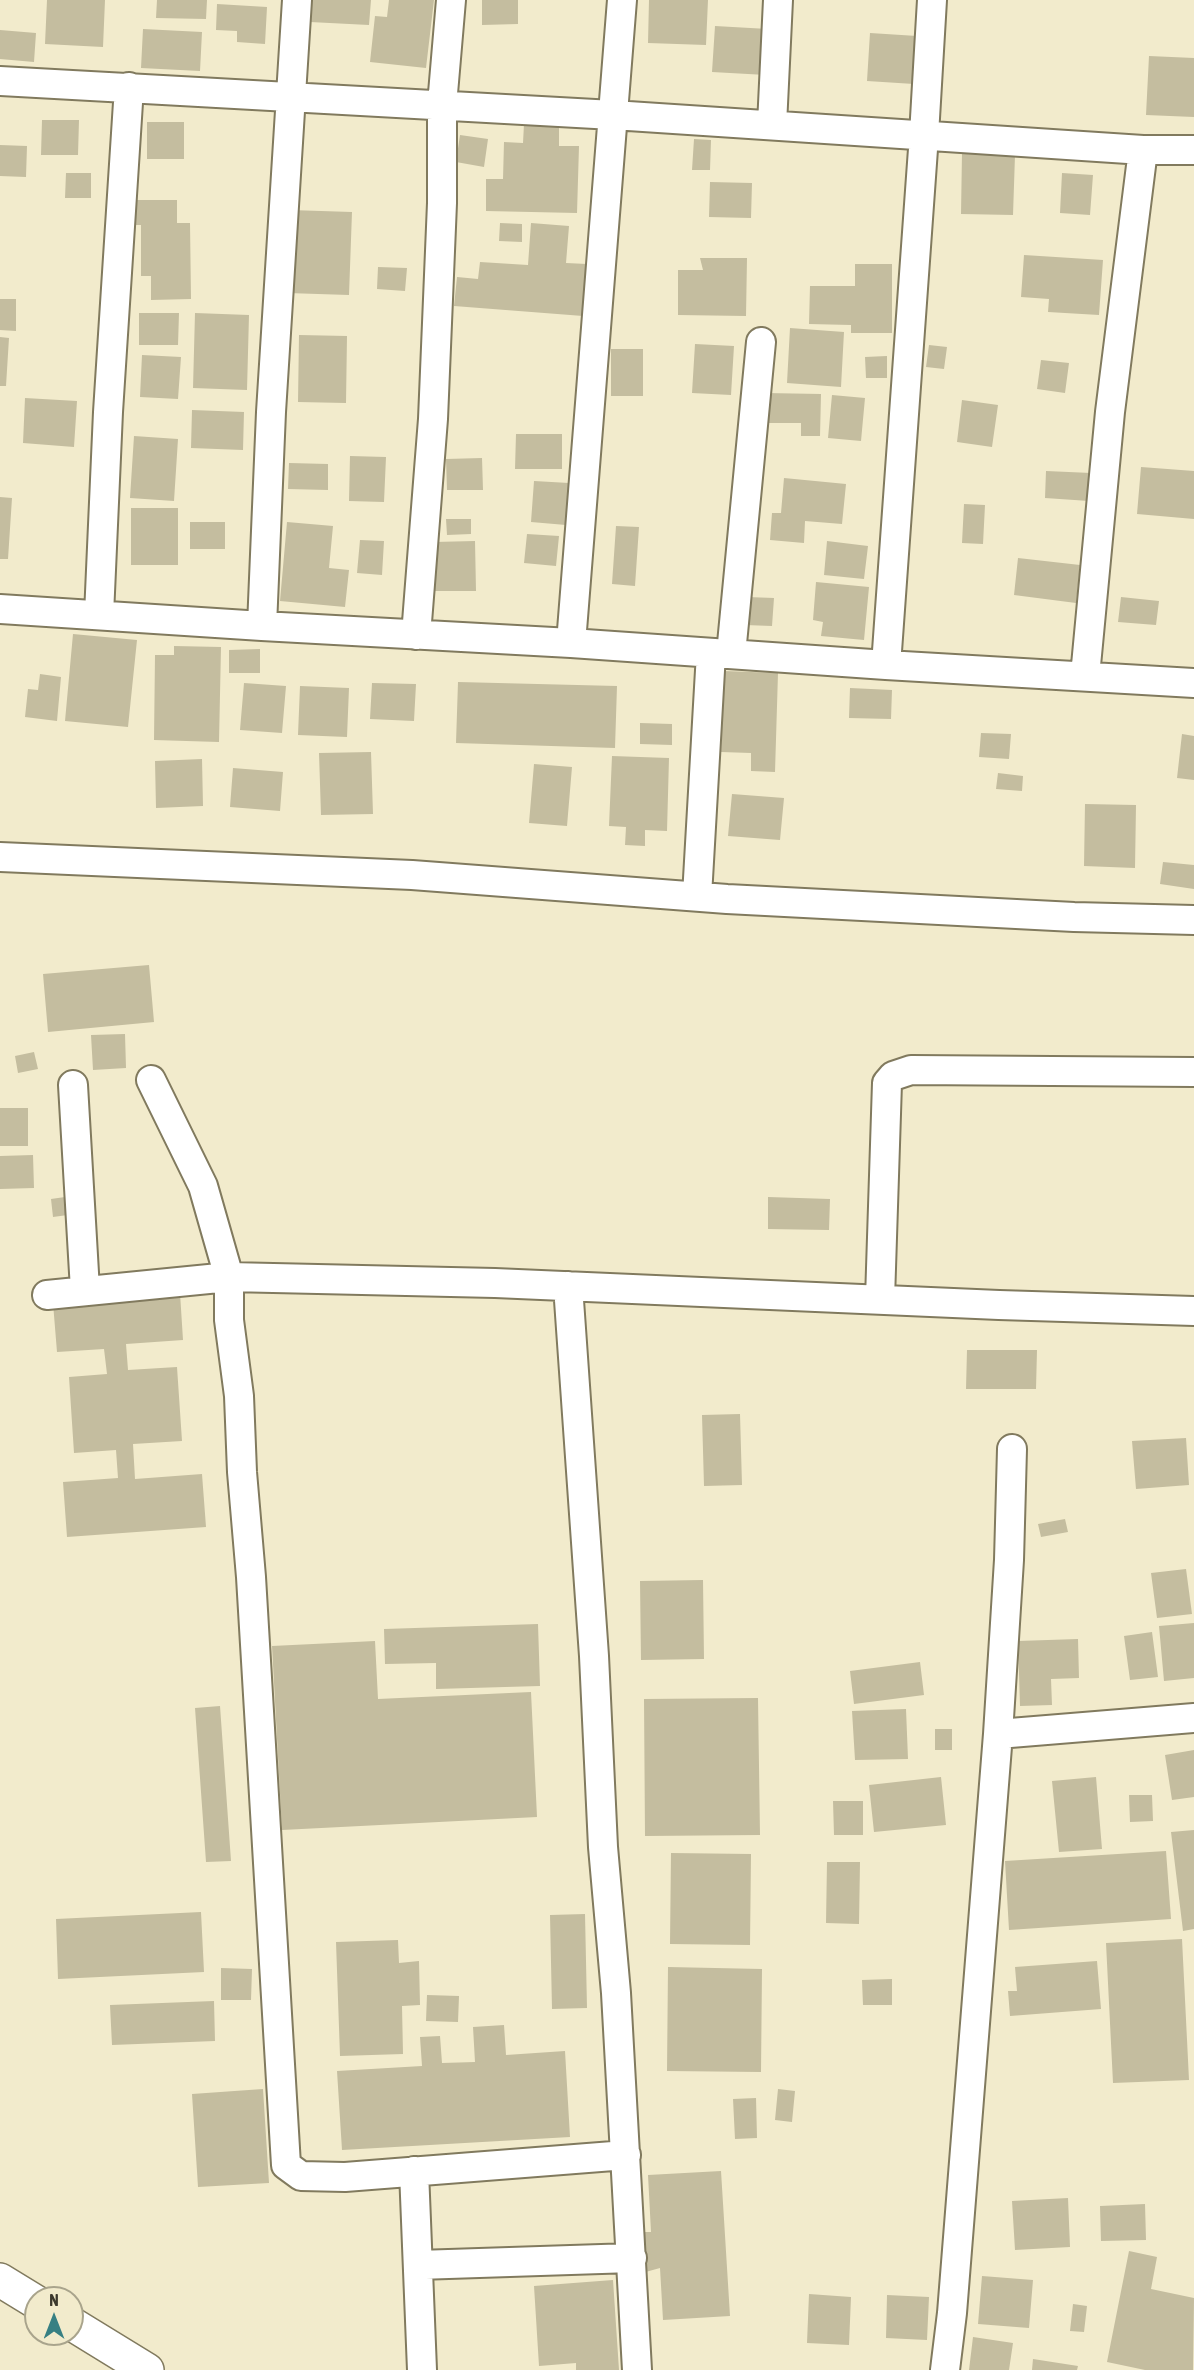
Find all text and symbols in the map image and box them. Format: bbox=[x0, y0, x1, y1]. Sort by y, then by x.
north arrow bbox=[24, 2286, 84, 2346]
text: N bbox=[49, 2291, 59, 2309]

